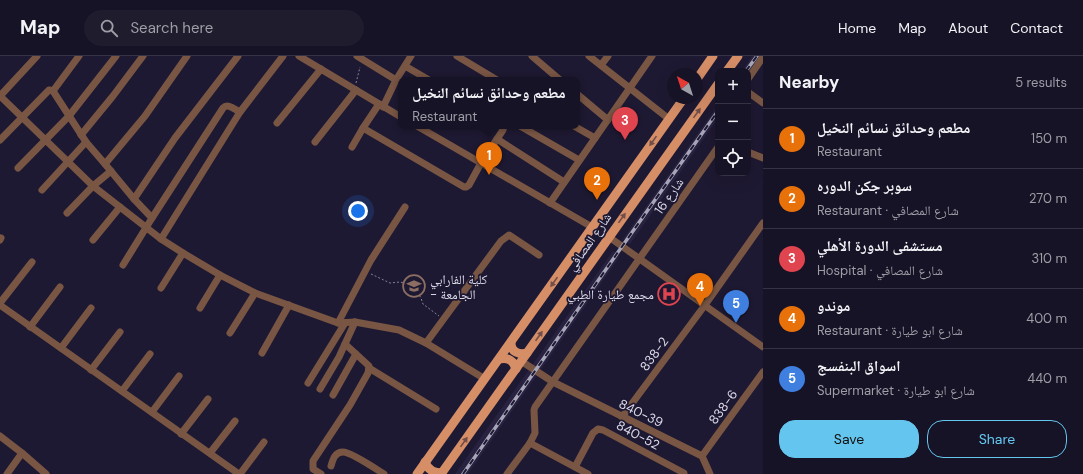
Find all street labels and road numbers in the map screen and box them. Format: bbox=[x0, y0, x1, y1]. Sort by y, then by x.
street label: شارع 16 bbox=[650, 175, 688, 218]
street label: شارع المصافي bbox=[563, 210, 617, 276]
street label: 838-2 bbox=[636, 334, 672, 374]
street label: 838-6 bbox=[705, 386, 741, 428]
street label: 840-39 bbox=[616, 395, 666, 431]
street label: 840-52 bbox=[613, 416, 663, 454]

